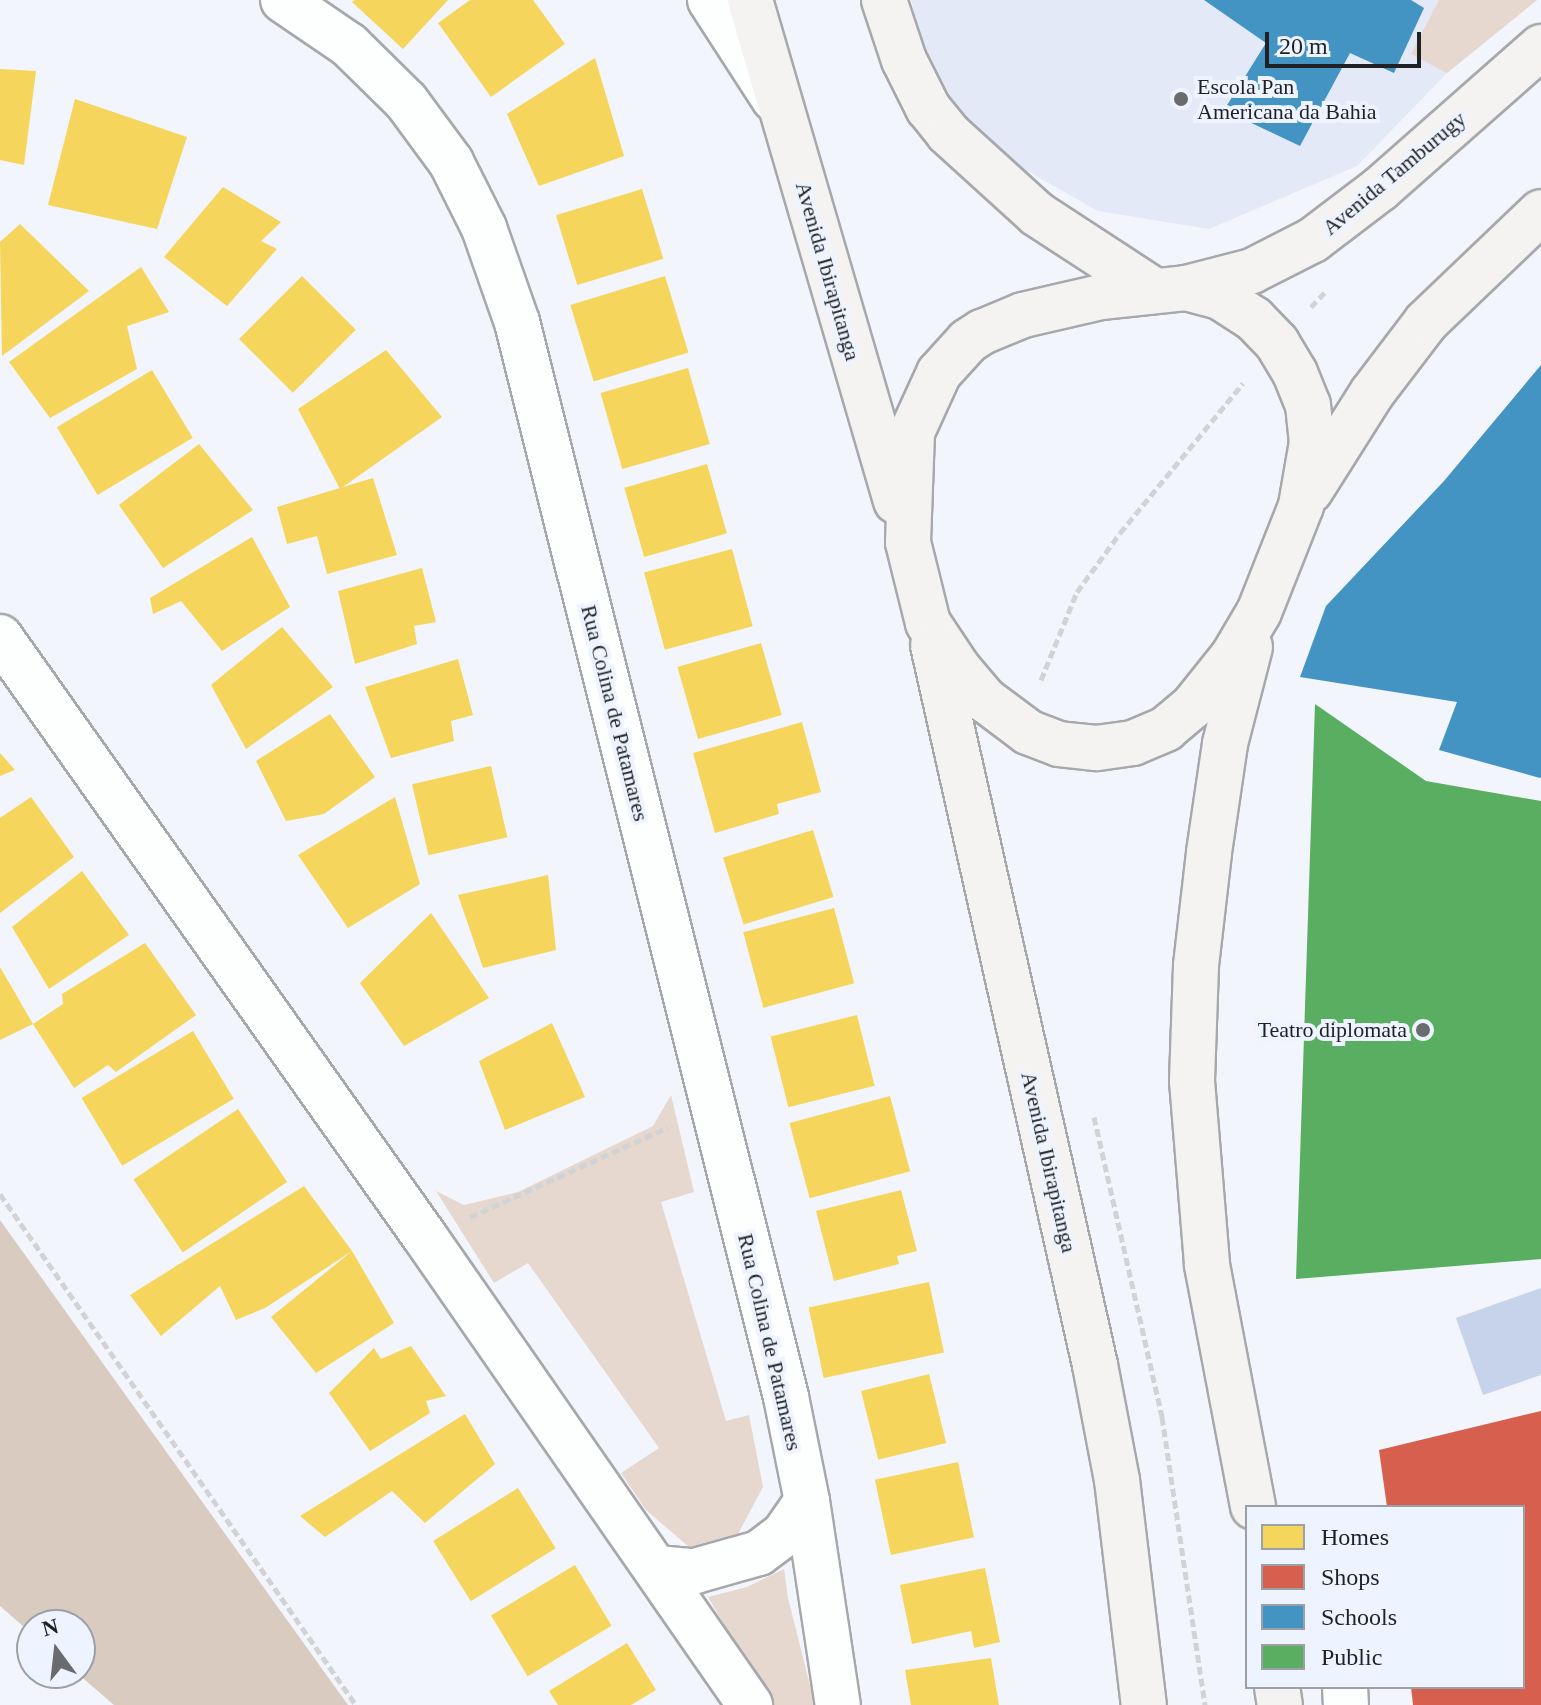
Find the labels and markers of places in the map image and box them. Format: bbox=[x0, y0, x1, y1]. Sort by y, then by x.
place label: Escola Pan Americana da Bahia bbox=[1197, 73, 1377, 124]
marker: Escola Pan Americana da Bahia bbox=[1172, 90, 1190, 108]
place label: Teatro diplomata bbox=[1258, 1017, 1407, 1043]
marker: Teatro diplomata bbox=[1414, 1021, 1432, 1039]

